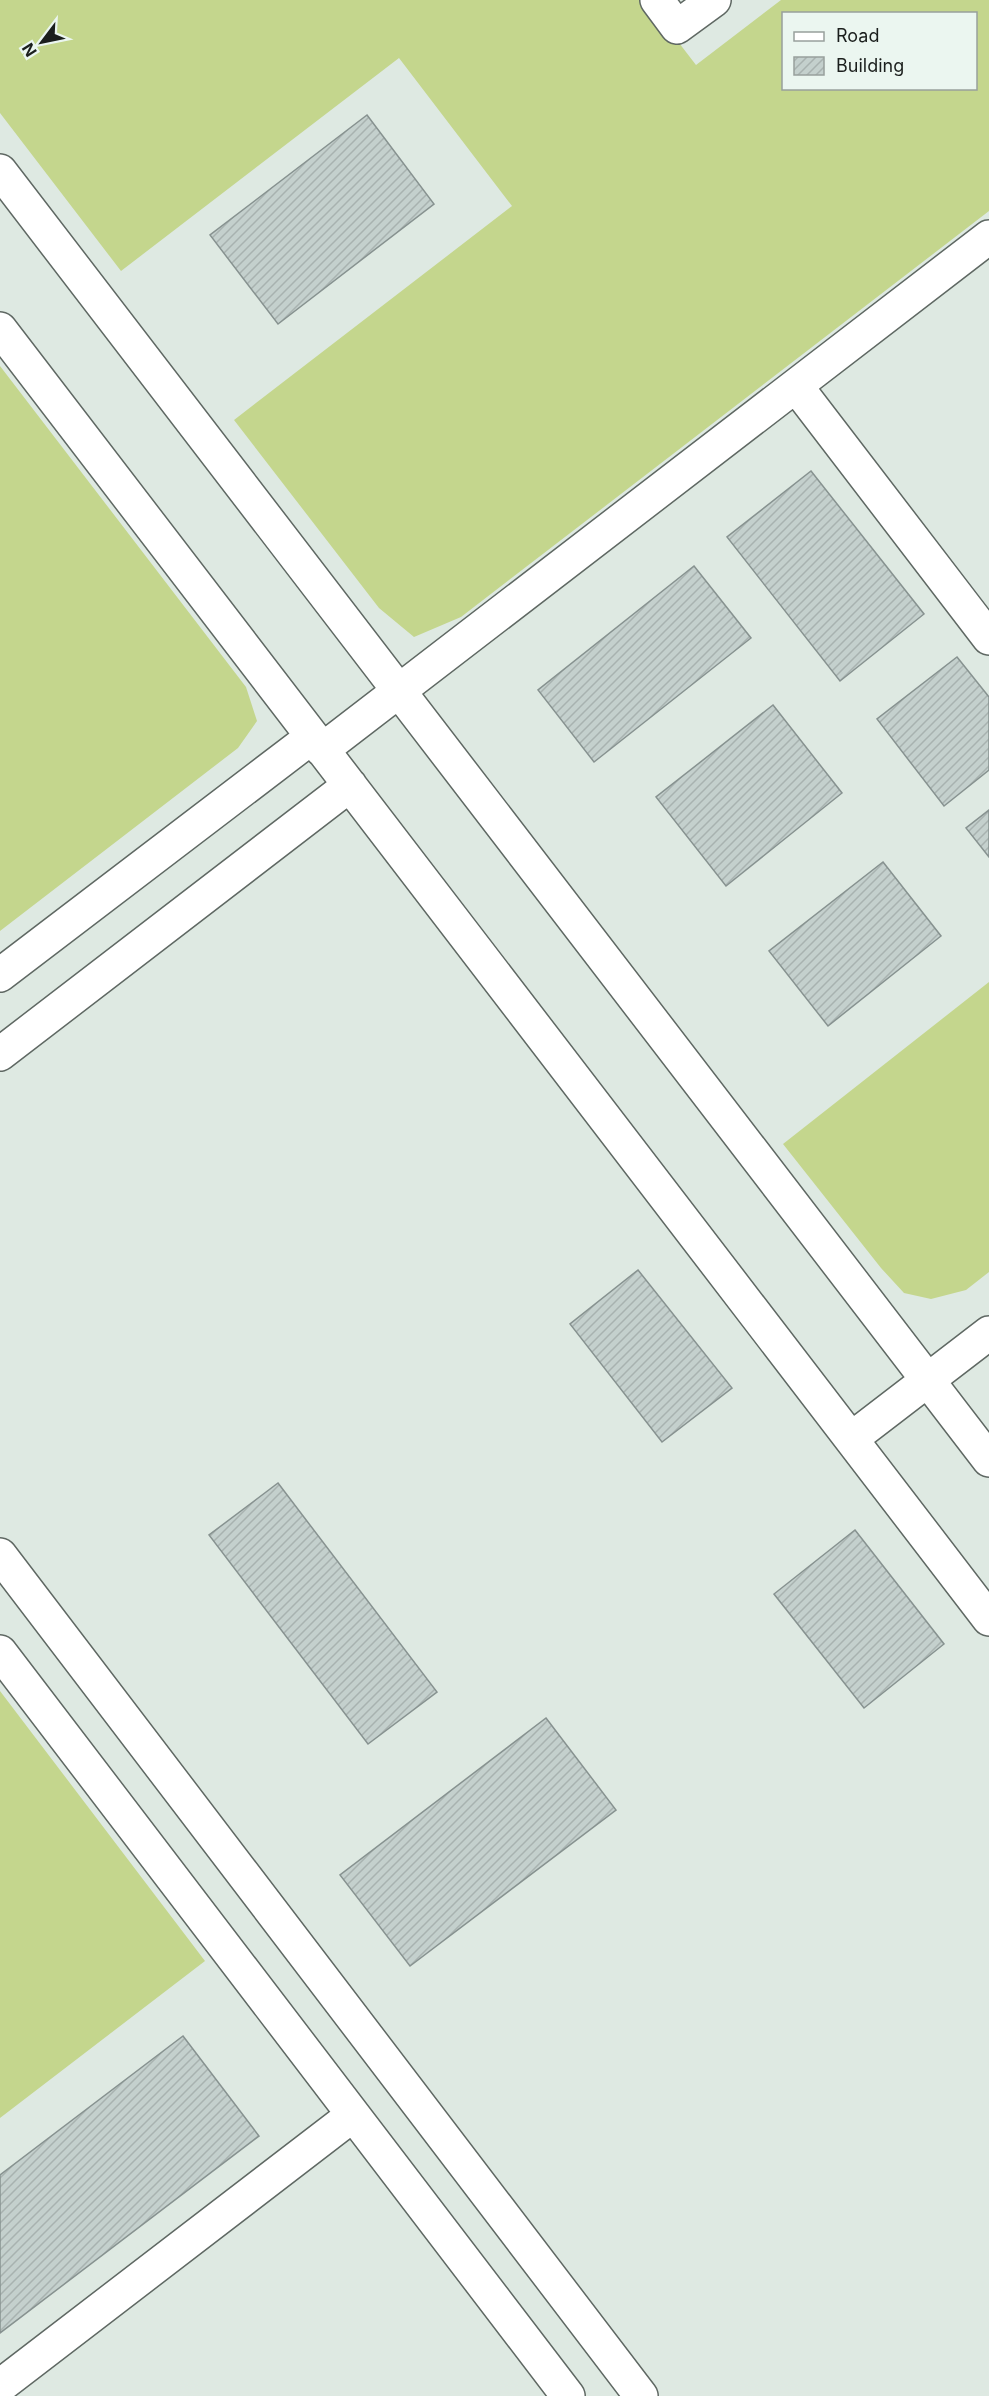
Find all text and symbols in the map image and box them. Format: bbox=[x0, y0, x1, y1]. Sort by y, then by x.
north arrow bbox=[12, 12, 72, 72]
legend bbox=[782, 12, 977, 90]
text: Road bbox=[836, 25, 879, 46]
text: N bbox=[18, 39, 41, 60]
text: Building bbox=[836, 55, 904, 76]

